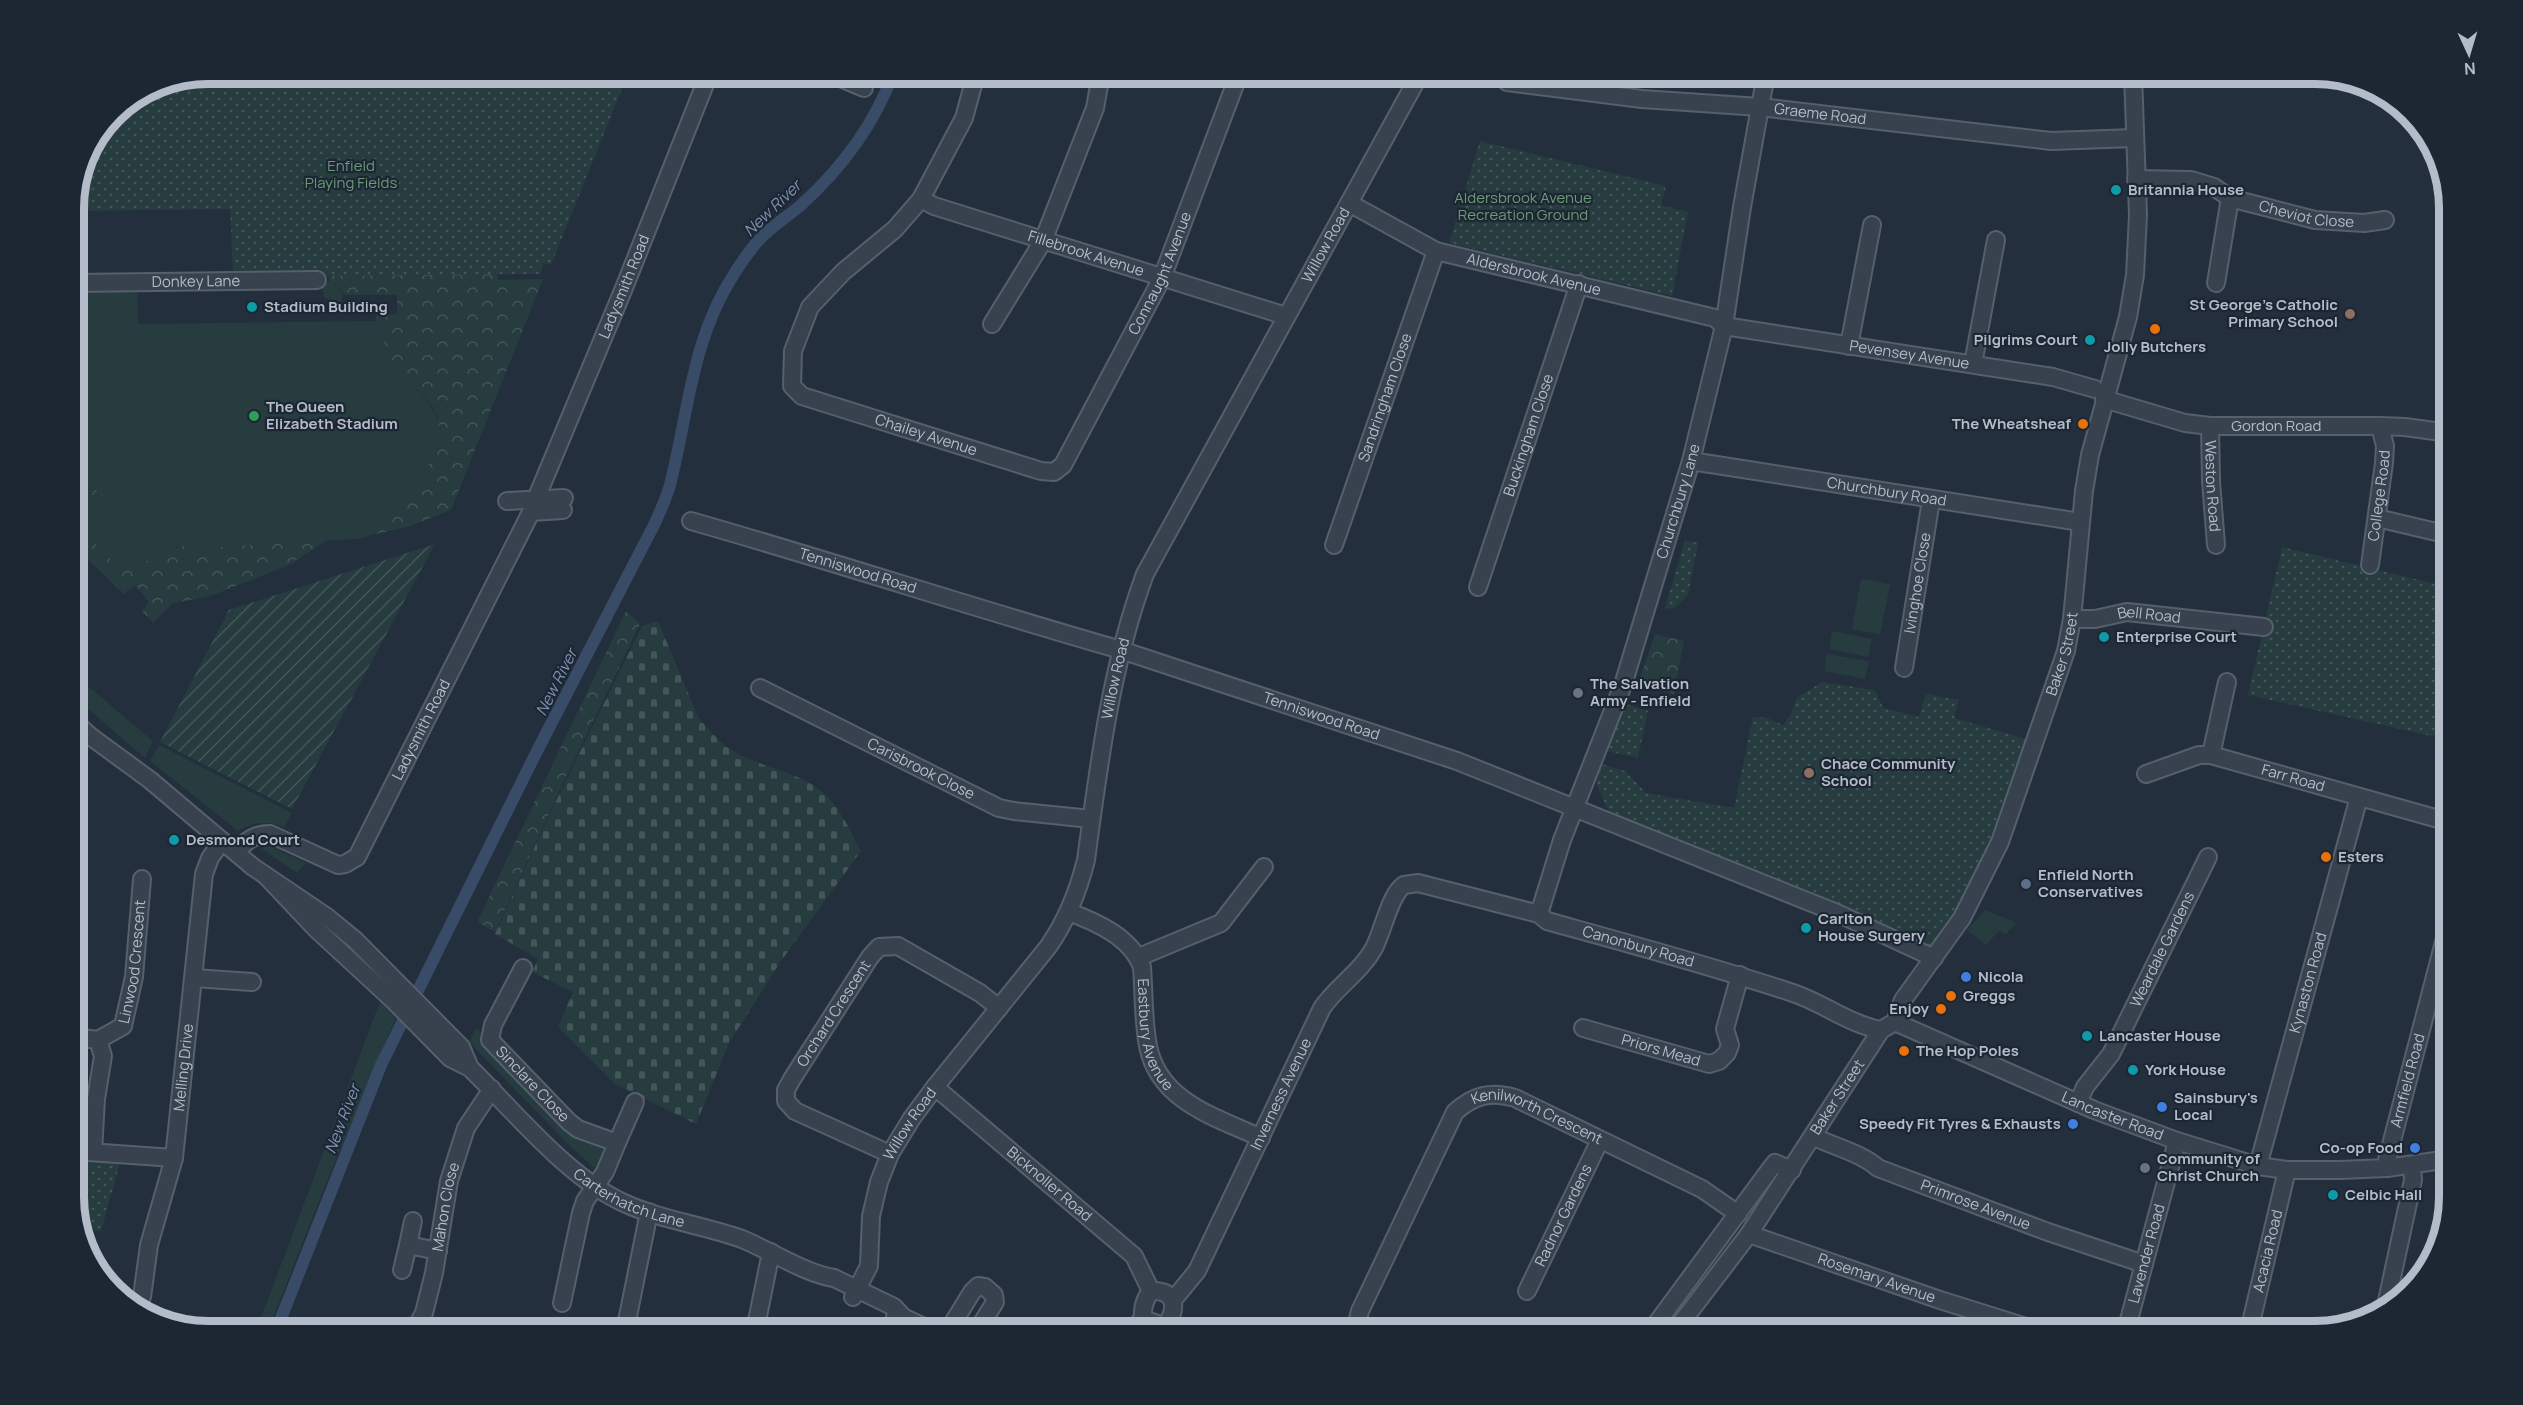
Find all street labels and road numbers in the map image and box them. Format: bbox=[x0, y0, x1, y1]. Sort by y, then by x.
street label: Graeme Road bbox=[1773, 98, 1868, 129]
street label: Cheviot Close bbox=[2257, 195, 2355, 232]
street label: Willow Road bbox=[1296, 204, 1355, 286]
street label: Connaught Avenue bbox=[1123, 208, 1196, 338]
street label: Fillebrook Avenue bbox=[1025, 225, 1147, 281]
street label: Ladysmith Road bbox=[593, 231, 654, 342]
street label: Aldersbrook Avenue bbox=[1465, 248, 1603, 300]
street label: Donkey Lane bbox=[152, 270, 241, 292]
street label: Sandringham Close bbox=[1353, 330, 1417, 465]
street label: Pevensey Avenue bbox=[1848, 335, 1971, 374]
street label: Buckingham Close bbox=[1498, 371, 1558, 499]
street label: Chailey Avenue bbox=[873, 409, 980, 460]
street label: Gordon Road bbox=[2231, 415, 2321, 436]
street label: Weston Road bbox=[2200, 440, 2226, 533]
street label: Churchbury Lane bbox=[1651, 441, 1705, 561]
street label: College Road bbox=[2362, 449, 2395, 542]
street label: Churchbury Road bbox=[1825, 471, 1948, 511]
street label: Ivinghoe Close bbox=[1899, 531, 1936, 635]
street label: Tenniswood Road bbox=[797, 542, 919, 598]
street label: Bell Road bbox=[2115, 601, 2182, 628]
street label: Baker Street bbox=[2040, 611, 2083, 698]
street label: Willow Road bbox=[1096, 635, 1134, 721]
street label: Ladysmith Road bbox=[386, 676, 455, 784]
street label: Tenniswood Road bbox=[1261, 687, 1383, 745]
street label: Carisbrook Close bbox=[864, 732, 979, 804]
street label: Farr Road bbox=[2259, 759, 2327, 797]
street label: Weardale Gardens bbox=[2125, 888, 2199, 1011]
street label: Linwood Crescent bbox=[113, 899, 150, 1026]
street label: Canonbury Road bbox=[1580, 920, 1697, 972]
street label: Kynaston Road bbox=[2284, 930, 2331, 1035]
street label: Orchard Crescent bbox=[791, 956, 875, 1071]
street label: Eastbury Avenue bbox=[1133, 978, 1179, 1095]
street label: Melling Drive bbox=[168, 1022, 198, 1112]
street label: Priors Mead bbox=[1619, 1029, 1703, 1071]
street label: Armfield Road bbox=[2385, 1031, 2430, 1130]
street label: Inverness Avenue bbox=[1245, 1034, 1316, 1153]
street label: Sinclare Close bbox=[491, 1041, 575, 1127]
street label: Baker Street bbox=[1805, 1055, 1869, 1139]
street label: Willow Road bbox=[878, 1083, 941, 1164]
street label: Kenilworth Crescent bbox=[1468, 1084, 1606, 1149]
street label: Lancaster Road bbox=[2058, 1086, 2167, 1145]
street label: Bicknoller Road bbox=[1002, 1141, 1097, 1226]
street label: Mahon Close bbox=[427, 1159, 464, 1253]
street label: Radnor Gardens bbox=[1529, 1160, 1597, 1270]
street label: Carterhatch Lane bbox=[569, 1163, 687, 1232]
street label: Primrose Avenue bbox=[1918, 1174, 2034, 1235]
street label: Lavender Road bbox=[2123, 1202, 2170, 1306]
street label: Acacia Road bbox=[2247, 1207, 2287, 1295]
street label: Rosemary Avenue bbox=[1815, 1248, 1939, 1308]

